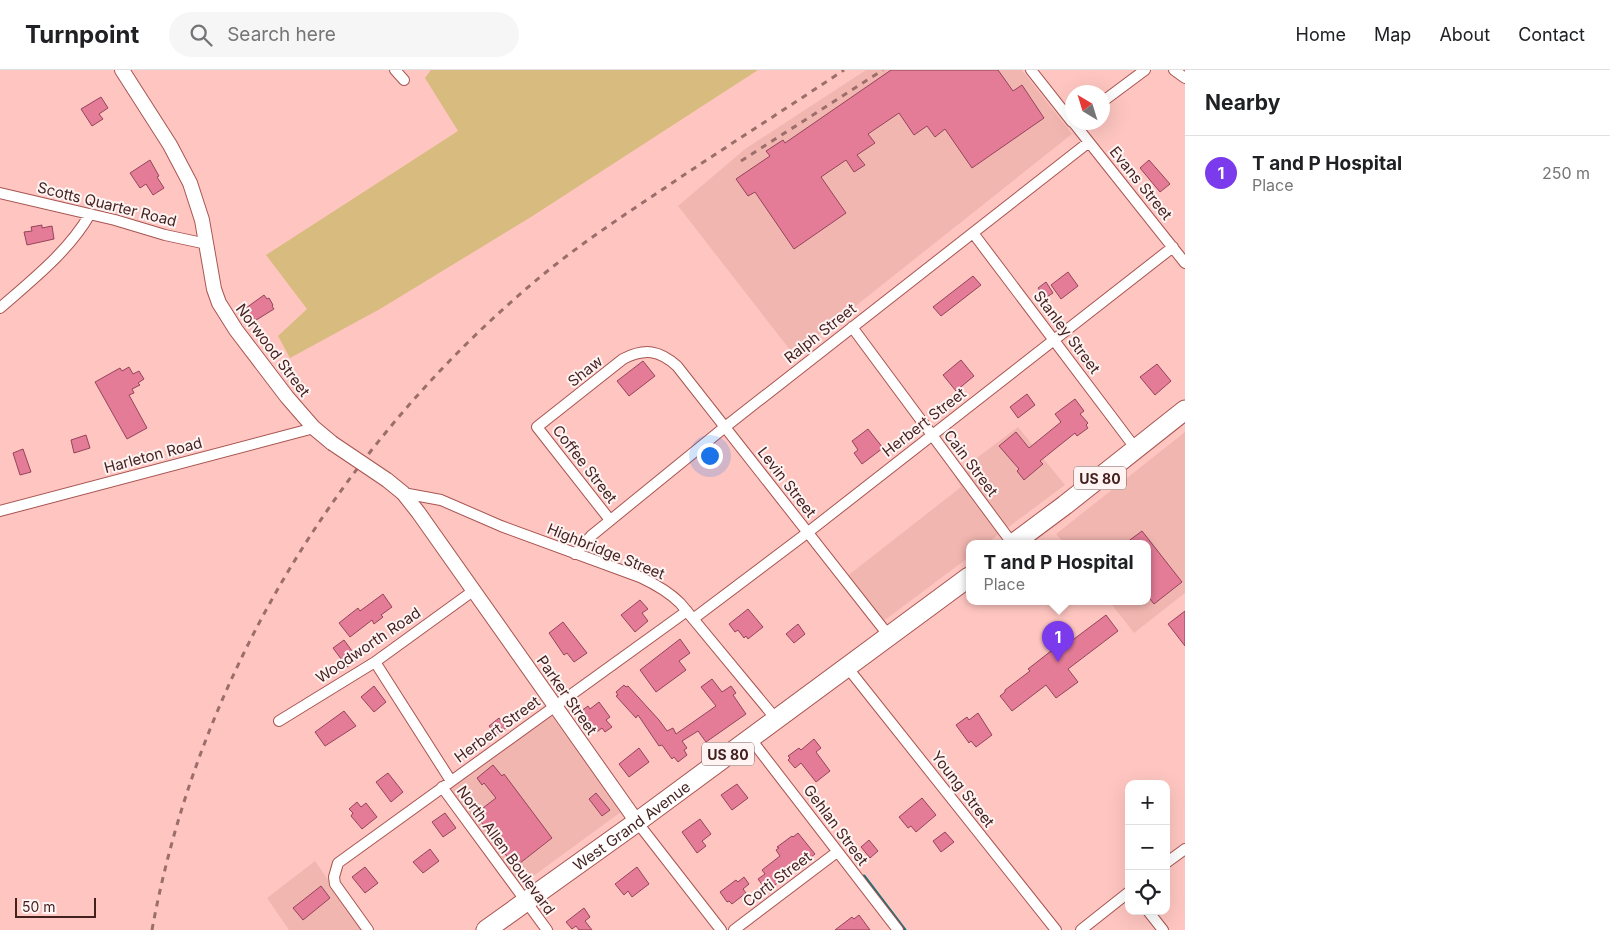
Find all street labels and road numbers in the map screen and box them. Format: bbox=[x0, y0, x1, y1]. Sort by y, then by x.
street label: Evans Street bbox=[1106, 142, 1176, 224]
street label: Scotts Quarter Road bbox=[35, 178, 179, 230]
street label: Stanley Street bbox=[1030, 287, 1104, 377]
street label: Ralph Street bbox=[780, 299, 860, 367]
street label: Norwood Street bbox=[232, 300, 314, 400]
street label: Shaw bbox=[564, 351, 606, 391]
street label: Herbert Street bbox=[878, 383, 970, 461]
street label: Coffee Street bbox=[549, 421, 621, 507]
street label: Cain Street bbox=[940, 426, 1002, 500]
street label: Harleton Road bbox=[102, 433, 204, 477]
street label: Levin Street bbox=[754, 443, 821, 521]
road number: US 80 bbox=[1074, 466, 1126, 489]
street label: Highbridge Street bbox=[544, 519, 668, 583]
street label: Woodworth Road bbox=[312, 603, 424, 687]
street label: Parker Street bbox=[533, 652, 601, 738]
street label: Herbert Street bbox=[451, 692, 544, 766]
road number: US 80 bbox=[702, 742, 754, 766]
street label: Young Street bbox=[927, 747, 999, 831]
street label: West Grand Avenue bbox=[569, 777, 694, 874]
street label: Gehlan Street bbox=[799, 781, 873, 869]
street label: North Allen Boulevard bbox=[453, 782, 559, 918]
street label: Corti Street bbox=[739, 847, 815, 911]

